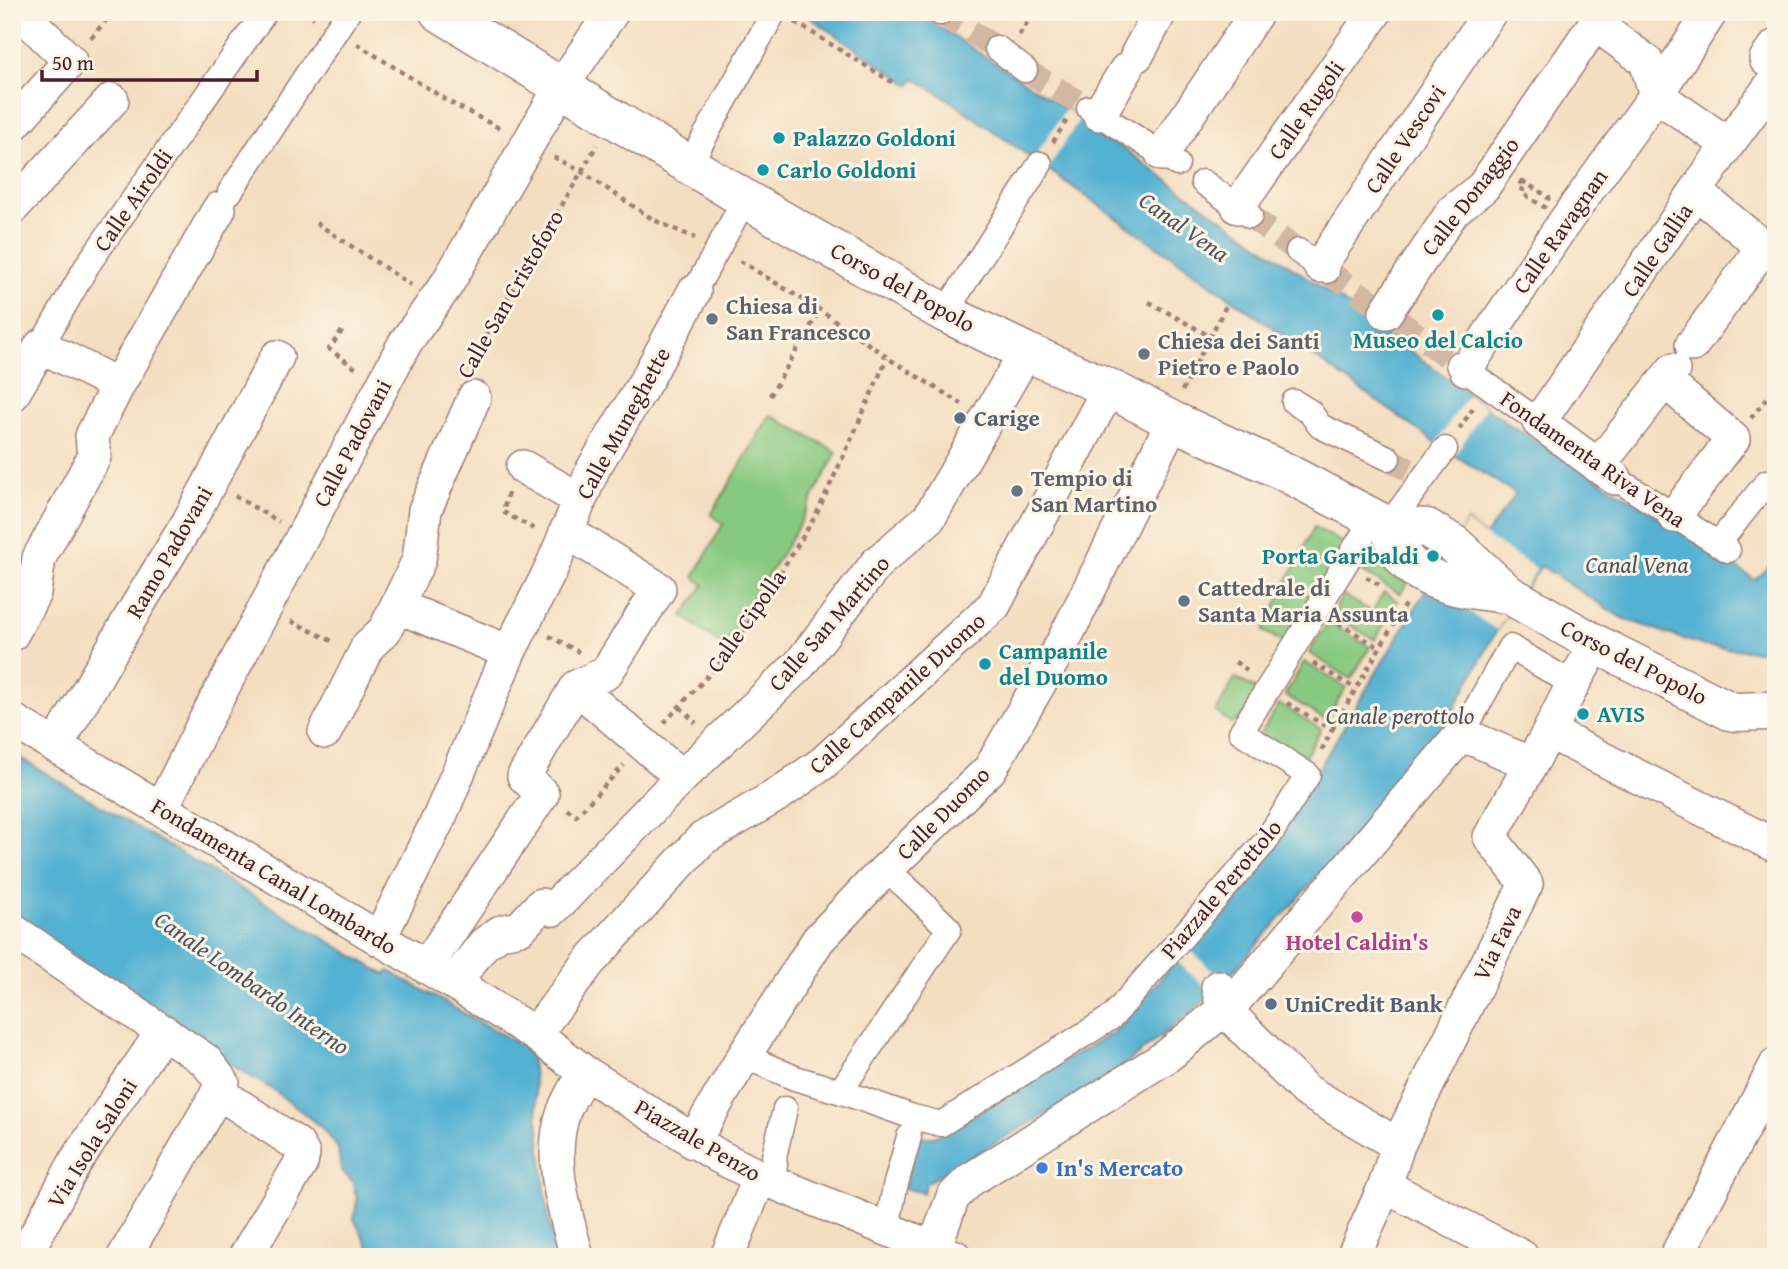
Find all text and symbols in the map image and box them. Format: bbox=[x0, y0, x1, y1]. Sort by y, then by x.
scale bar bbox=[42, 38, 257, 82]
text: 50 m bbox=[52, 47, 94, 78]
street label: Calle Rugoli bbox=[1259, 54, 1352, 166]
street label: Calle Vescovi bbox=[1356, 78, 1453, 200]
place label: Palazzo Goldoni bbox=[793, 121, 956, 154]
street label: Calle Donaggio bbox=[1413, 129, 1527, 262]
marker: Palazzo Goldoni bbox=[771, 130, 787, 146]
street label: Calle Airoldi bbox=[85, 142, 180, 258]
place label: Carlo Goldoni bbox=[777, 153, 916, 186]
street label: Calle Ravagnan bbox=[1504, 161, 1615, 300]
marker: Carlo Goldoni bbox=[755, 162, 771, 178]
water label: Canal Vena bbox=[1132, 183, 1236, 270]
street label: Calle Gallia bbox=[1613, 196, 1700, 303]
street label: Calle San Cristoforo bbox=[448, 203, 571, 384]
street label: Corso del Popolo bbox=[825, 233, 982, 340]
place label: Chiesa di San Francesco bbox=[726, 289, 871, 348]
marker: Museo del Calcio bbox=[1430, 307, 1446, 323]
marker: Chiesa di San Francesco bbox=[704, 311, 720, 327]
place label: Museo del Calcio bbox=[1353, 323, 1523, 356]
place label: Chiesa dei Santi Pietro e Paolo bbox=[1158, 324, 1320, 383]
street label: Calle Muneghette bbox=[567, 341, 678, 505]
marker: Chiesa dei Santi Pietro e Paolo bbox=[1136, 346, 1152, 362]
street label: Calle Padovani bbox=[304, 373, 399, 512]
street label: Fondamenta Riva Vena bbox=[1494, 382, 1693, 535]
place label: Carige bbox=[974, 401, 1040, 434]
marker: Carige bbox=[952, 410, 968, 426]
place label: Tempio di San Martino bbox=[1031, 461, 1157, 520]
street label: Ramo Padovani bbox=[117, 480, 220, 624]
marker: Tempio di San Martino bbox=[1009, 483, 1025, 499]
place label: Porta Garibaldi bbox=[1262, 539, 1419, 572]
street label: Calle San Martino bbox=[760, 547, 897, 698]
water label: Canal Vena bbox=[1586, 547, 1688, 582]
marker: Porta Garibaldi bbox=[1425, 548, 1441, 564]
street label: Calle Cipolla bbox=[698, 562, 793, 679]
place label: Cattedrale di Santa Maria Assunta bbox=[1198, 571, 1409, 630]
marker: Cattedrale di Santa Maria Assunta bbox=[1176, 593, 1192, 609]
street label: Calle Campanile Duomo bbox=[801, 604, 992, 781]
street label: Corso del Popolo bbox=[1555, 610, 1713, 713]
place label: Campanile del Duomo bbox=[999, 634, 1108, 693]
marker: Campanile del Duomo bbox=[977, 656, 993, 672]
place label: AVIS bbox=[1597, 697, 1645, 730]
water label: Canale perottolo bbox=[1326, 698, 1474, 733]
marker: AVIS bbox=[1575, 706, 1591, 722]
street label: Calle Duomo bbox=[888, 758, 997, 867]
street label: Fondamenta Canal Lombardo bbox=[145, 789, 403, 962]
street label: Piazzale Perottolo bbox=[1152, 812, 1289, 966]
street label: Via Fava bbox=[1464, 899, 1529, 986]
water label: Canale Lombardo Interno bbox=[148, 902, 357, 1063]
marker: Hotel Caldin's bbox=[1349, 909, 1365, 925]
place label: Hotel Caldin's bbox=[1286, 925, 1428, 958]
place label: UniCredit Bank bbox=[1285, 987, 1443, 1020]
marker: UniCredit Bank bbox=[1263, 996, 1279, 1012]
street label: Via Isola Saloni bbox=[39, 1071, 145, 1214]
street label: Piazzale Penzo bbox=[629, 1090, 768, 1189]
place label: In's Mercato bbox=[1056, 1151, 1183, 1184]
marker: In's Mercato bbox=[1034, 1160, 1050, 1176]

